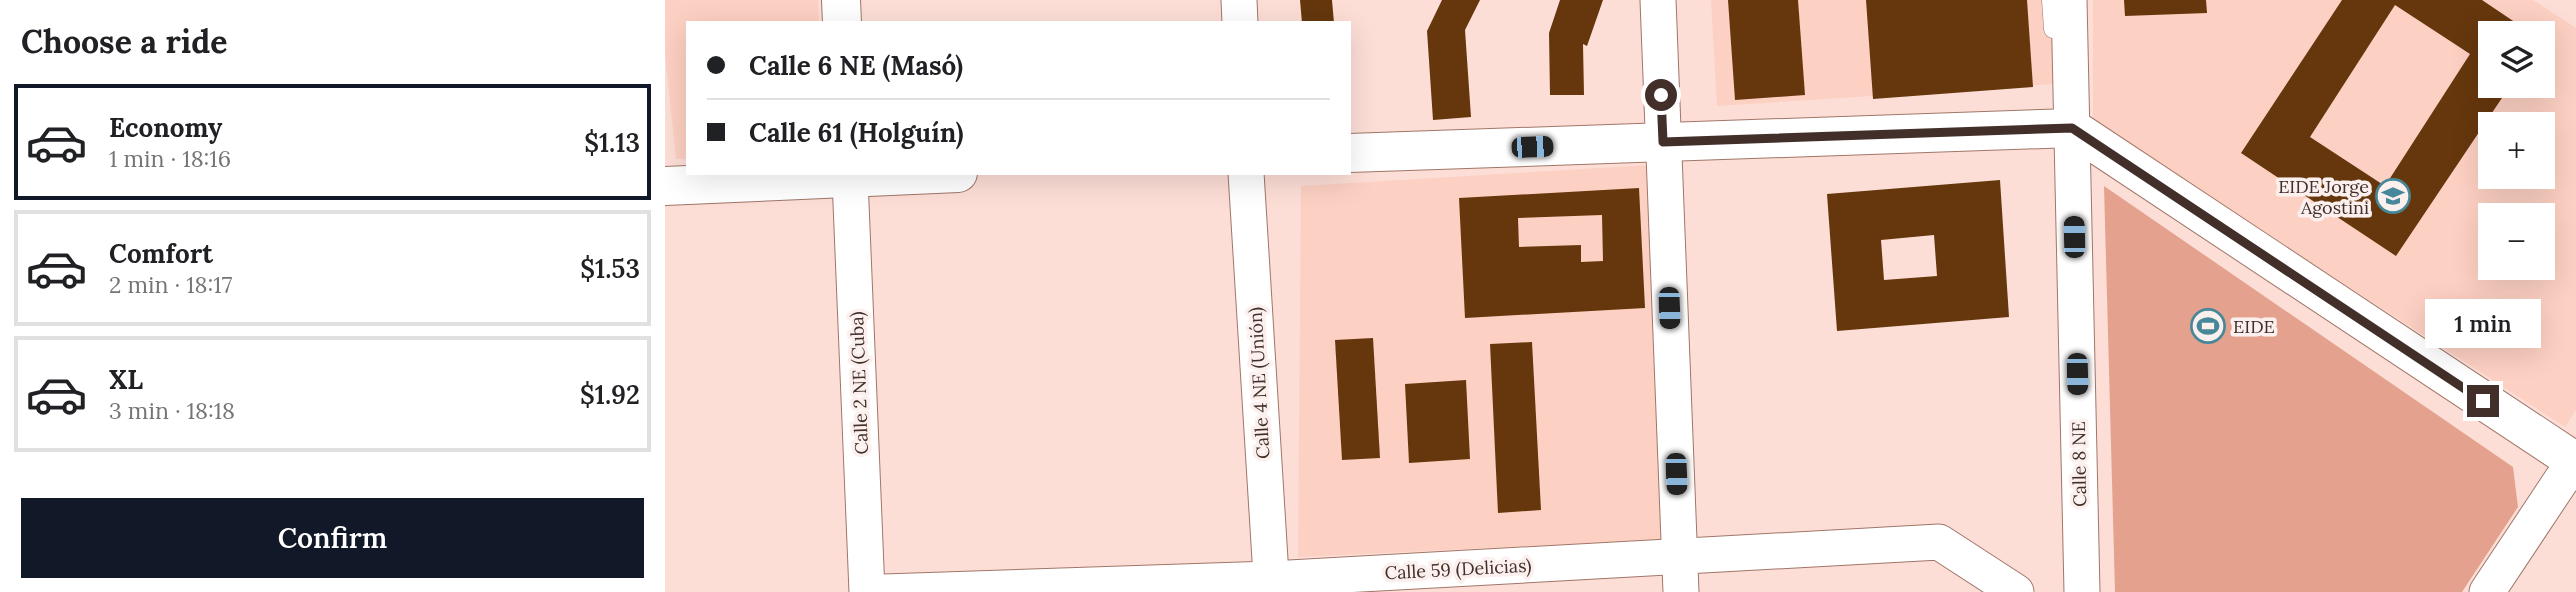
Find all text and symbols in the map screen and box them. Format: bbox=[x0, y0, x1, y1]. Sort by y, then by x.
text: Choose a ride bbox=[21, 21, 228, 62]
map controls bbox=[2478, 21, 2555, 280]
button: layers bbox=[2478, 21, 2555, 98]
text: Calle 6 NE (Masó) bbox=[749, 49, 963, 82]
route start bbox=[1645, 79, 1677, 111]
icon: car bbox=[25, 111, 88, 174]
text: Economy bbox=[109, 111, 222, 144]
button: + bbox=[2478, 112, 2555, 189]
text: Calle 61 (Holguín) bbox=[749, 116, 963, 149]
text: $1.13 bbox=[584, 126, 640, 159]
car bbox=[1511, 136, 1554, 158]
text: 1 min · 18:16 bbox=[109, 144, 231, 173]
place label: EIDE Jorge Agostini bbox=[2278, 175, 2369, 219]
school or university icon: EIDE Jorge Agostini bbox=[2374, 177, 2412, 215]
button: − bbox=[2478, 203, 2555, 280]
car bbox=[2064, 216, 2085, 258]
icon: car bbox=[25, 237, 88, 300]
text: Comfort bbox=[109, 237, 213, 270]
text: $1.53 bbox=[580, 252, 640, 285]
text: 2 min · 18:17 bbox=[109, 270, 232, 299]
car bbox=[1658, 287, 1681, 329]
callout: 1 min bbox=[2425, 300, 2541, 348]
street label: Calle 4 NE (Unión) bbox=[1244, 307, 1274, 459]
sports icon: EIDE bbox=[2189, 307, 2227, 345]
text: 1 min bbox=[2454, 309, 2512, 338]
street label: Calle 2 NE (Cuba) bbox=[845, 311, 873, 455]
place label: EIDE bbox=[2233, 315, 2275, 338]
car bbox=[2067, 353, 2088, 395]
icon: car bbox=[25, 363, 88, 426]
text: XL bbox=[109, 363, 143, 396]
text: $1.92 bbox=[580, 378, 640, 411]
route end bbox=[2467, 385, 2499, 417]
text: 3 min · 18:18 bbox=[109, 396, 235, 425]
street label: Calle 8 NE bbox=[2067, 421, 2091, 507]
car bbox=[1665, 453, 1688, 495]
button: Confirm bbox=[21, 498, 644, 578]
street label: Calle 59 (Delicias) bbox=[1384, 554, 1532, 584]

